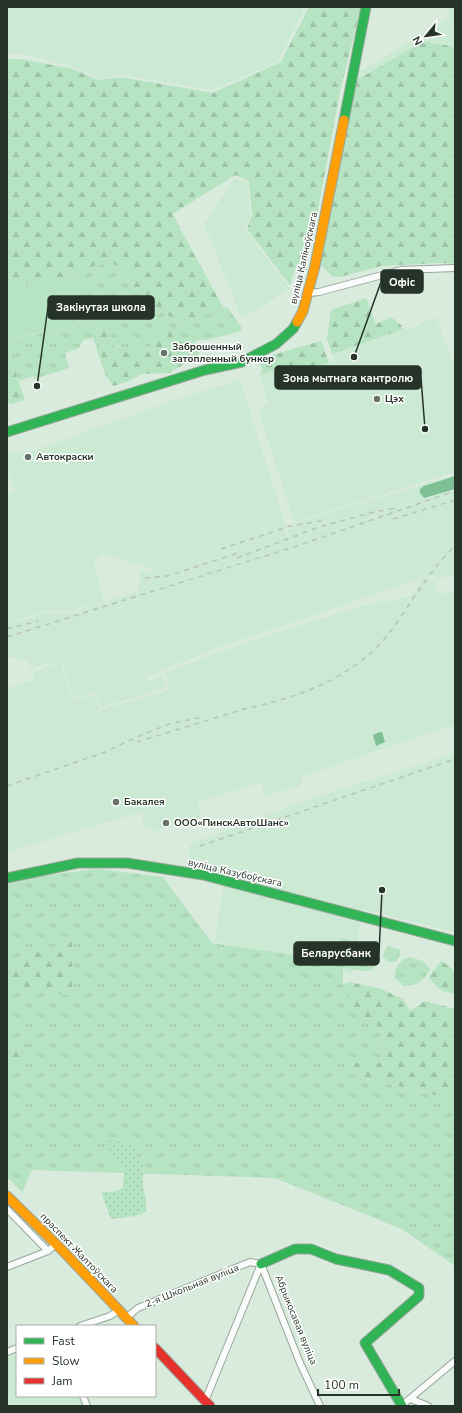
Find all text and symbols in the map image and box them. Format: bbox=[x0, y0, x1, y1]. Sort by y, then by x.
north arrow bbox=[406, 16, 446, 56]
text: N bbox=[409, 33, 426, 48]
street label: вуліца Каліноўскага bbox=[287, 211, 321, 305]
callout: Офіс bbox=[381, 270, 423, 293]
text: Офіс bbox=[389, 275, 416, 290]
callout: Закінутая школа bbox=[48, 296, 154, 319]
text: Закінутая школа bbox=[56, 300, 146, 315]
place label: Заброшенный затопленный бункер bbox=[172, 340, 274, 366]
marker: Заброшенный затопленный бункер bbox=[159, 348, 169, 358]
callout: Зона мытнага кантролю bbox=[275, 366, 421, 389]
text: Зона мытнага кантролю bbox=[283, 371, 413, 386]
place label: Цэх bbox=[385, 392, 404, 406]
marker: Цэх bbox=[372, 394, 382, 404]
place label: Автокраски bbox=[36, 450, 94, 464]
marker: Автокраски bbox=[23, 452, 33, 462]
place label: Бакалея bbox=[124, 795, 165, 809]
marker: Бакалея bbox=[111, 797, 121, 807]
place label: ООО«ПинскАвтоШанс» bbox=[174, 816, 289, 830]
marker: ООО«ПинскАвтоШанс» bbox=[161, 818, 171, 828]
street label: вуліца Казубоўскага bbox=[187, 855, 283, 891]
callout: Беларусбанк bbox=[294, 942, 379, 965]
text: Беларусбанк bbox=[301, 946, 372, 961]
street label: праспект Жалтоўскага bbox=[37, 1210, 121, 1296]
street label: 2-я Школьная вуліца bbox=[143, 1261, 241, 1311]
street label: Абрыкосавая вуліца bbox=[272, 1273, 320, 1367]
legend bbox=[16, 1325, 156, 1397]
text: Fast bbox=[52, 1333, 75, 1349]
text: Slow bbox=[52, 1353, 80, 1369]
scale bar bbox=[318, 1371, 399, 1397]
text: Jam bbox=[51, 1373, 73, 1389]
text: 100 m bbox=[324, 1377, 359, 1393]

